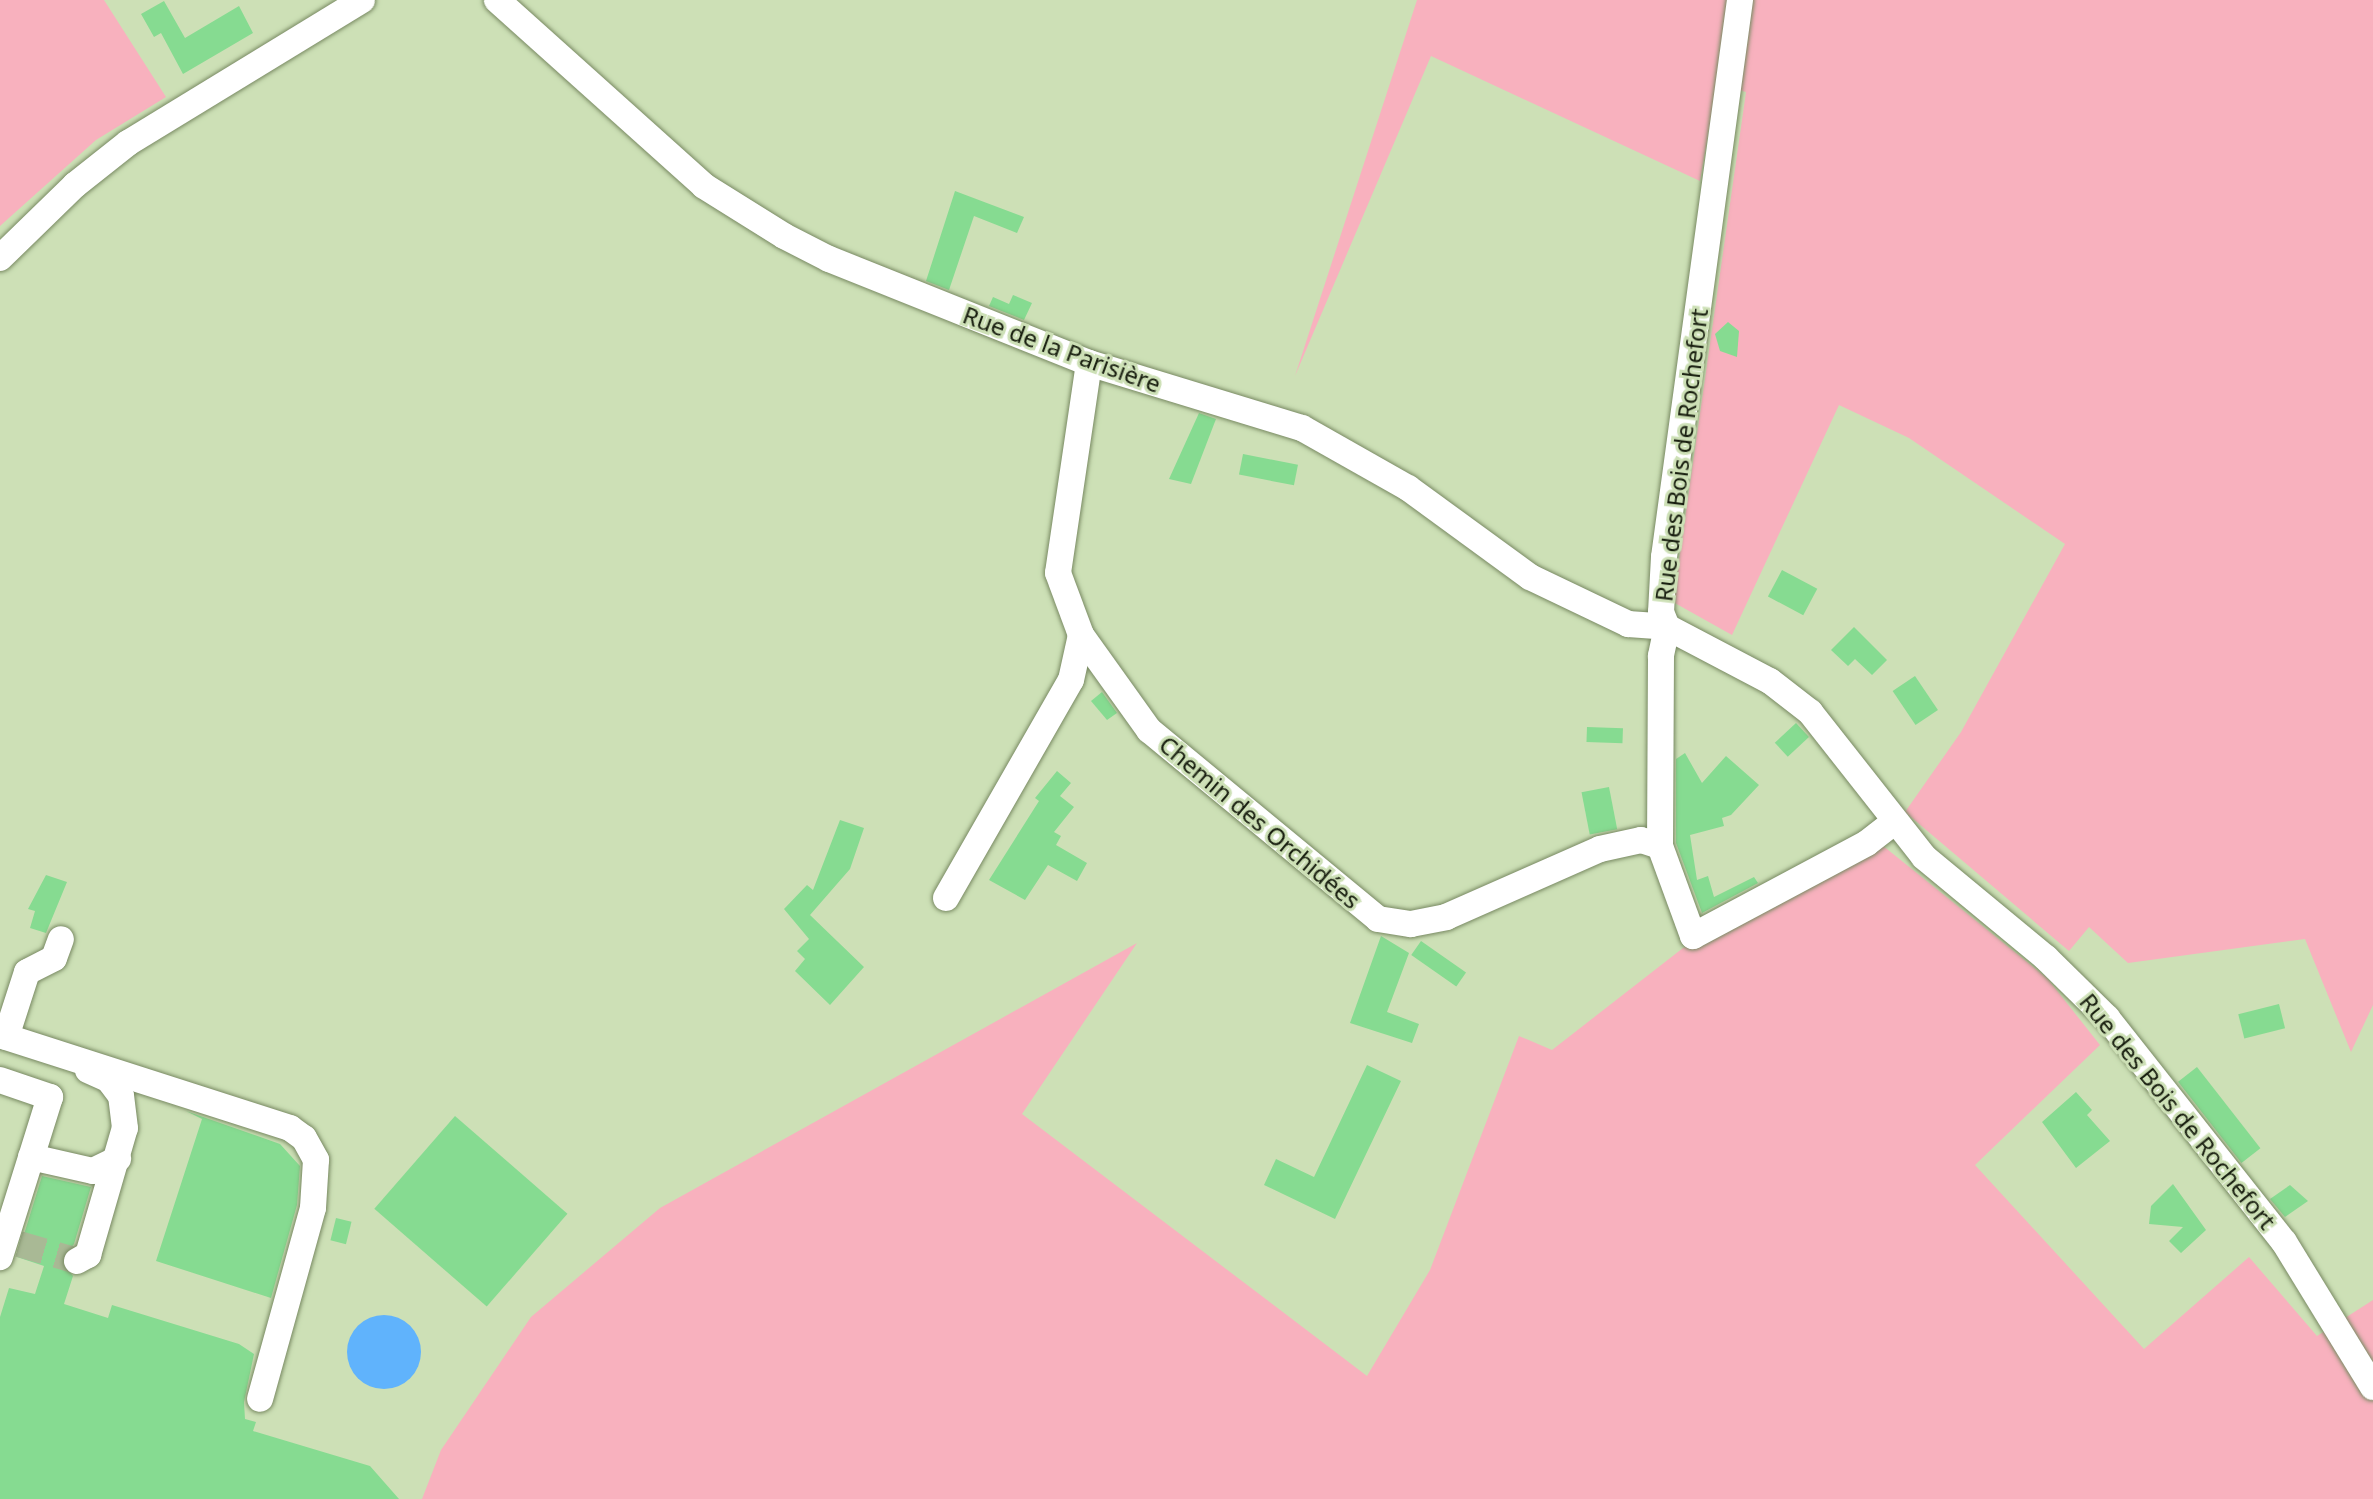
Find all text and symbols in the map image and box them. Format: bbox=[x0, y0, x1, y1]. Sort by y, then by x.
street label: Rue de la Parisière bbox=[959, 300, 1165, 398]
street label: Rue des Bois de Rochefort bbox=[1649, 307, 1713, 603]
street label: Chemin des Orchidées bbox=[1154, 730, 1366, 914]
street label: Rue des Bois de Rochefort bbox=[2074, 987, 2282, 1235]

